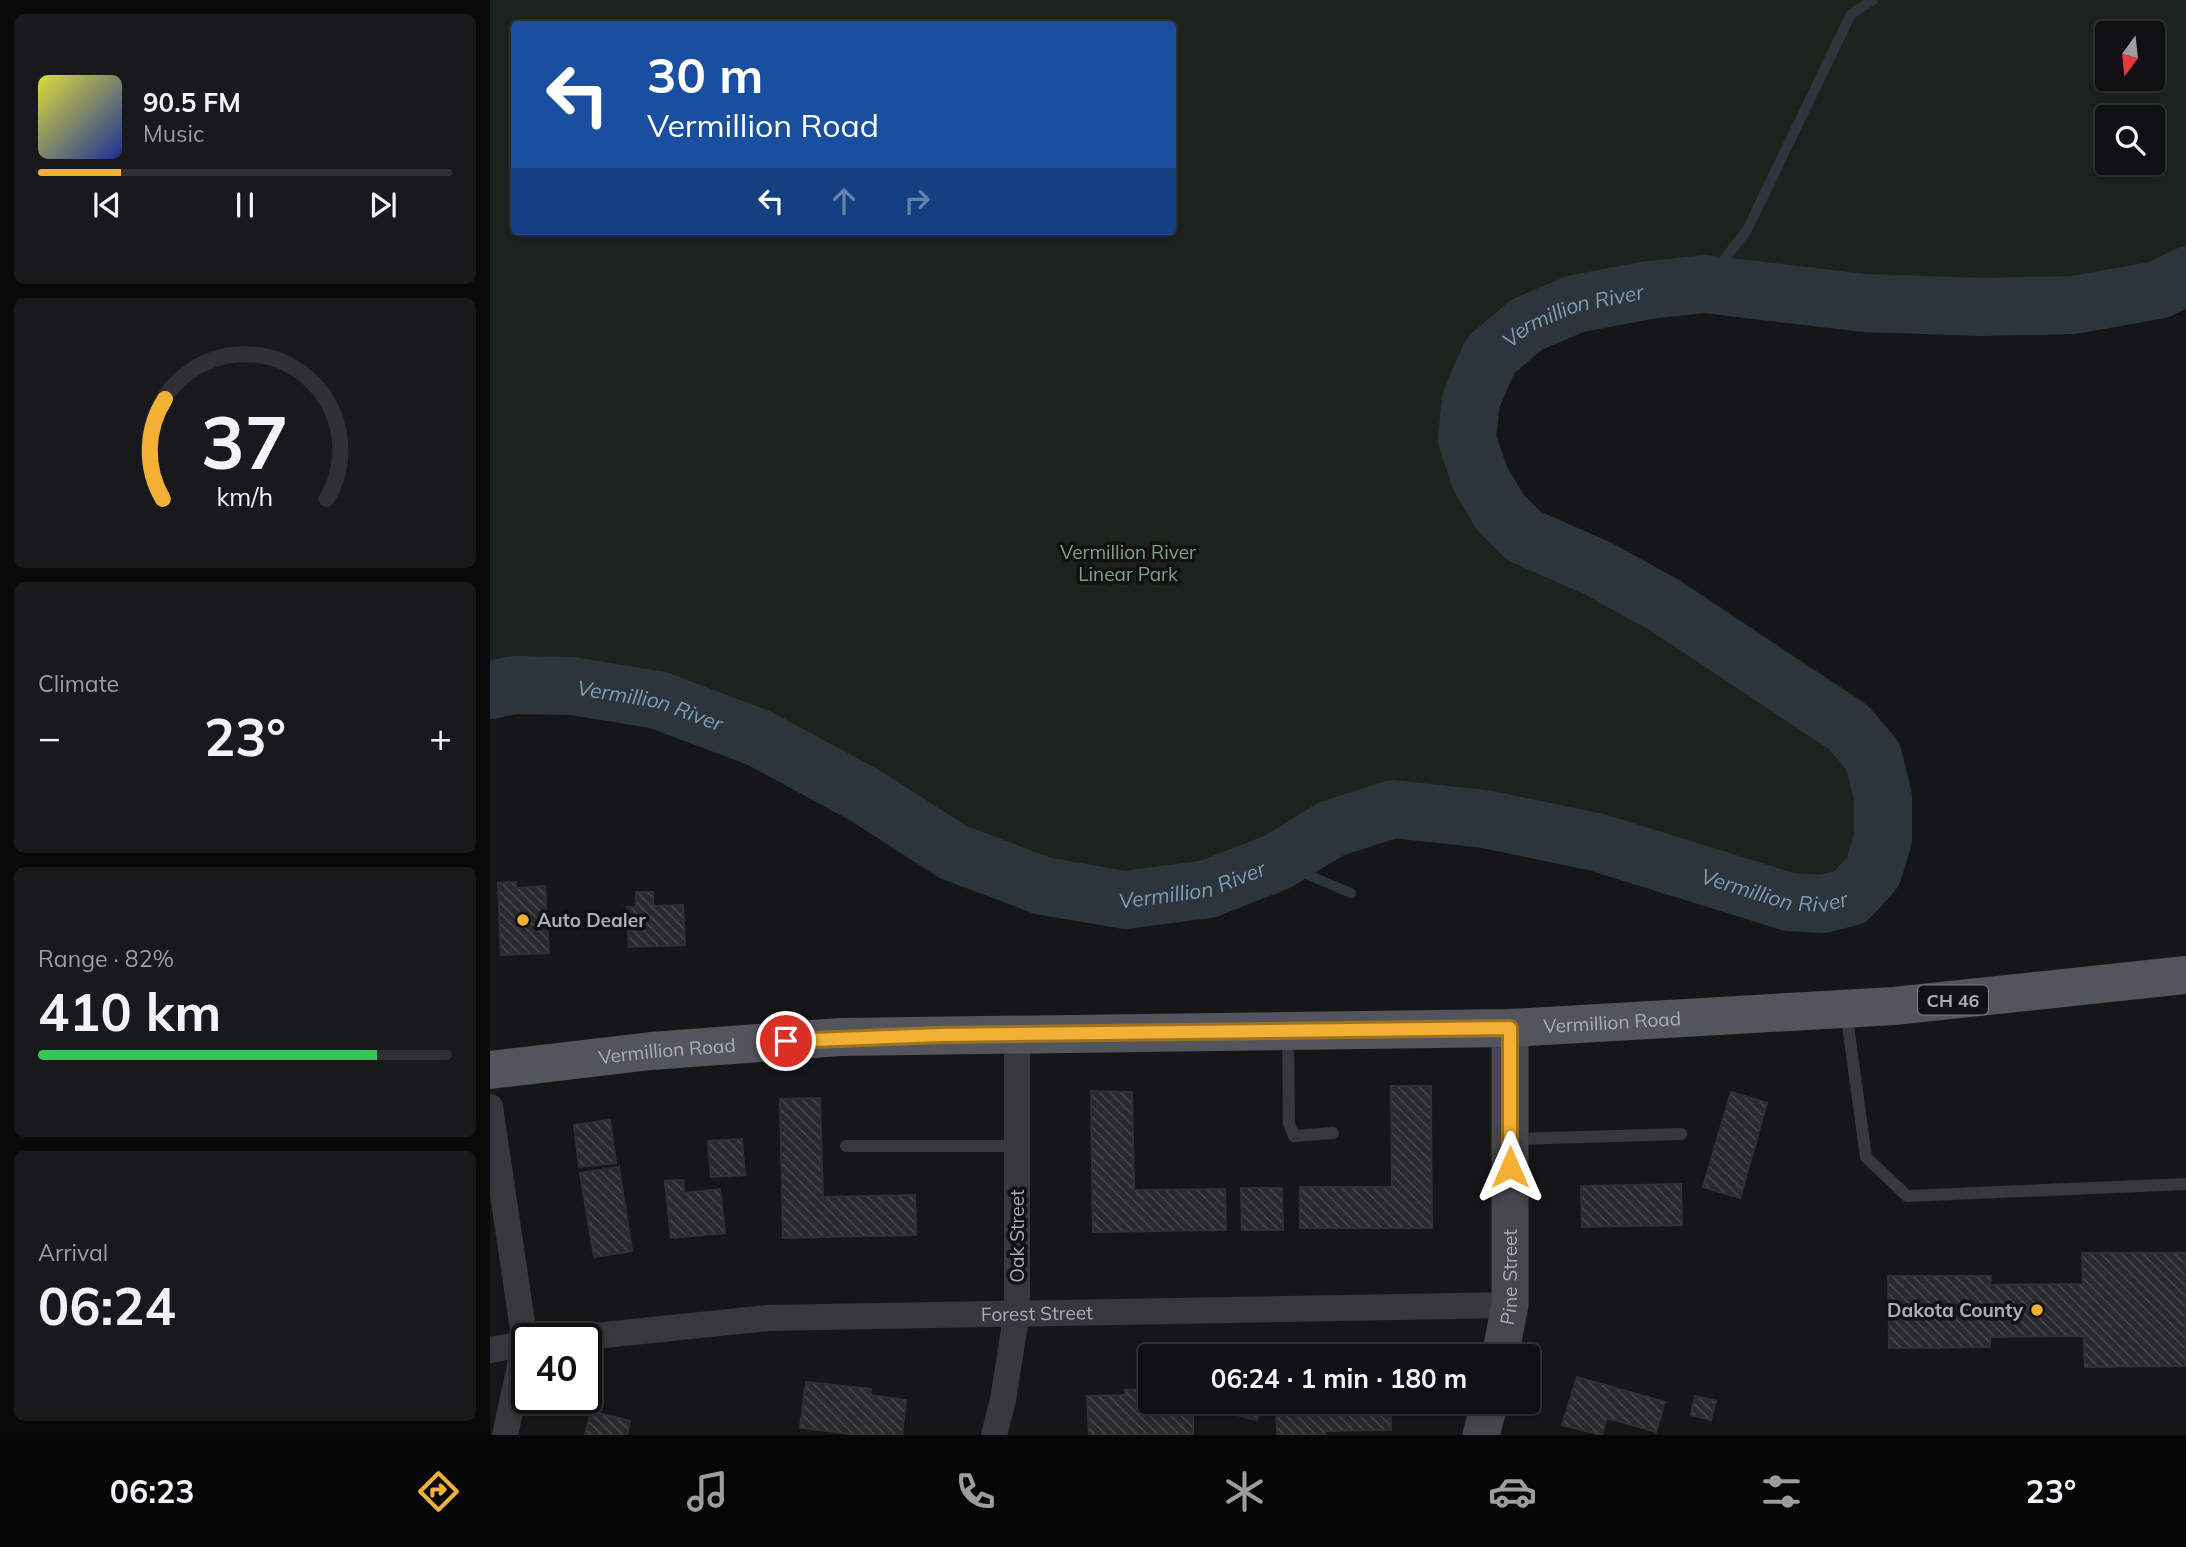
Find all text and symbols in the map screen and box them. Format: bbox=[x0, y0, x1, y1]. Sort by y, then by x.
north arrow bbox=[2095, 21, 2165, 91]
map controls bbox=[2095, 21, 2165, 175]
text: 30 m bbox=[647, 44, 763, 105]
icon: left bbox=[532, 49, 623, 140]
text: 90.5 FM bbox=[143, 86, 241, 119]
text: Vermillion Road bbox=[647, 105, 879, 145]
button: search bbox=[2095, 105, 2165, 175]
text: Music bbox=[143, 119, 204, 148]
icon: left bbox=[752, 182, 790, 220]
icon: ahead bbox=[825, 182, 863, 220]
icon: right bbox=[898, 182, 936, 220]
icon: previous bbox=[88, 186, 126, 224]
icon: pause bbox=[226, 186, 264, 224]
icon: next bbox=[364, 186, 402, 224]
water label: Vermillion River bbox=[1497, 278, 1647, 353]
text: 37 bbox=[201, 397, 289, 488]
text: km/h bbox=[217, 481, 273, 512]
park label: Vermillion River Linear Park bbox=[1060, 540, 1196, 586]
text: Climate bbox=[38, 669, 119, 698]
water label: Vermillion River bbox=[575, 674, 728, 737]
text: 23° bbox=[204, 704, 286, 769]
text: − bbox=[38, 713, 61, 761]
text: + bbox=[429, 713, 452, 761]
water label: Vermillion River bbox=[1117, 854, 1270, 914]
water label: Vermillion River bbox=[1698, 862, 1852, 918]
place label: Auto Dealer bbox=[537, 908, 646, 932]
marker: Auto Dealer bbox=[515, 912, 531, 928]
text: Range · 82% bbox=[38, 944, 174, 973]
text: 410 km bbox=[38, 979, 221, 1044]
road number: CH 46 bbox=[1918, 986, 1988, 1015]
street label: Vermillion Road bbox=[1543, 1006, 1682, 1038]
pin bbox=[756, 1011, 816, 1071]
icon: arrive bbox=[767, 1022, 805, 1060]
street label: Vermillion Road bbox=[597, 1033, 736, 1069]
position arrow bbox=[1473, 1130, 1547, 1204]
street label: Oak Street bbox=[1005, 1189, 1029, 1283]
street label: Pine Street bbox=[1494, 1229, 1522, 1327]
text: Arrival bbox=[38, 1238, 108, 1267]
text: 06:24 bbox=[38, 1273, 176, 1338]
place label: Dakota County bbox=[1887, 1298, 2024, 1322]
street label: Forest Street bbox=[981, 1300, 1093, 1326]
marker: Dakota County bbox=[2029, 1302, 2045, 1318]
speed limit sign: 40 bbox=[511, 1323, 602, 1414]
text: 06:24 · 1 min · 180 m bbox=[1211, 1362, 1467, 1395]
icon: directions bbox=[414, 1467, 463, 1516]
icon: music bbox=[683, 1467, 732, 1516]
icon: phone bbox=[951, 1467, 1000, 1516]
icon: climate bbox=[1220, 1467, 1269, 1516]
icon: car bbox=[1488, 1467, 1537, 1516]
icon: filters bbox=[1757, 1467, 1806, 1516]
text: 06:23 bbox=[110, 1471, 195, 1511]
text: 23° bbox=[2026, 1471, 2076, 1511]

